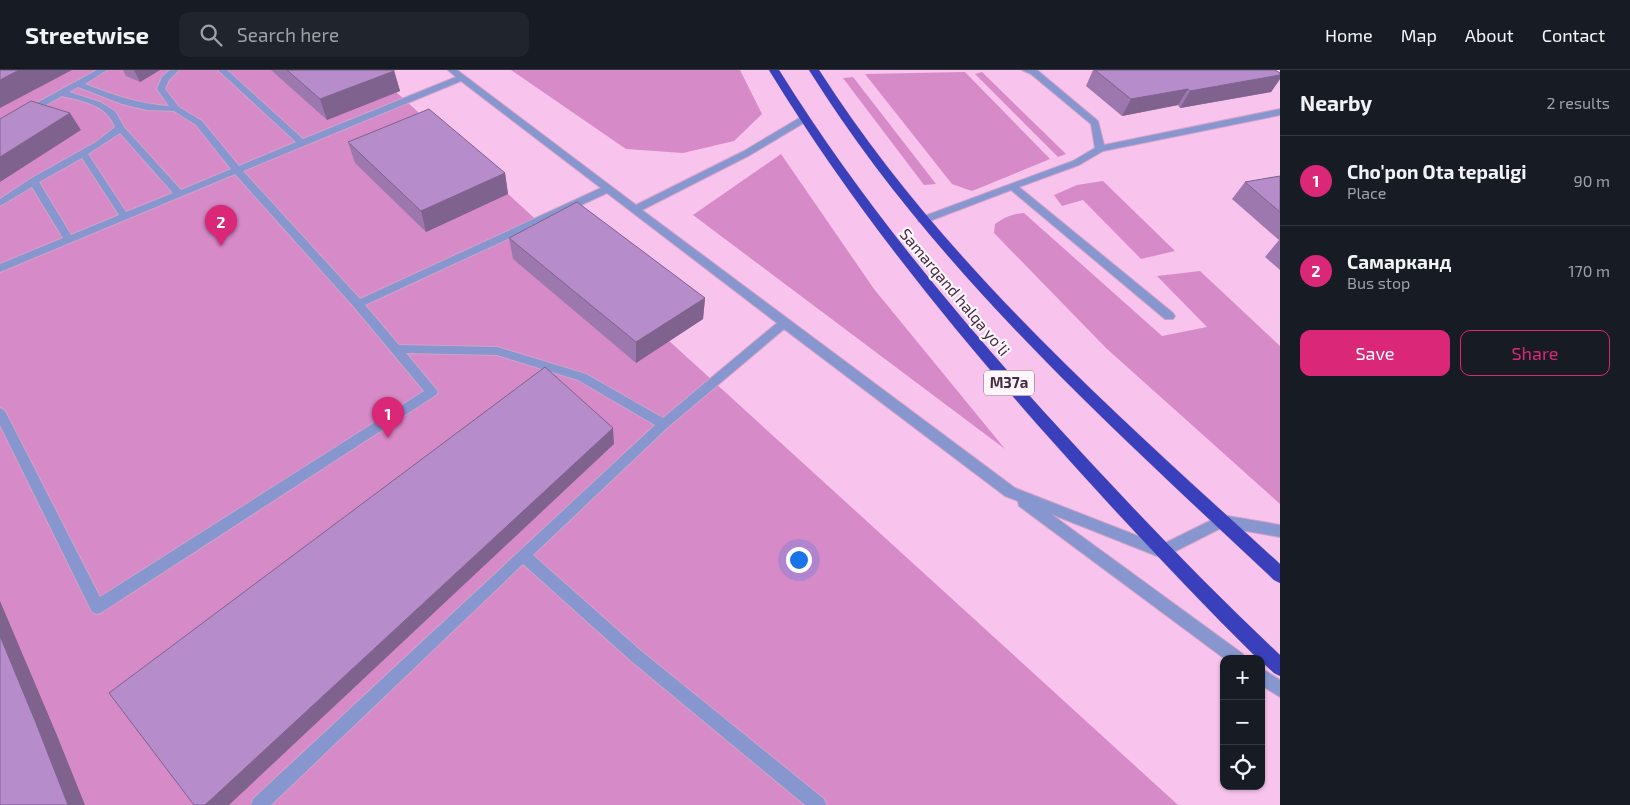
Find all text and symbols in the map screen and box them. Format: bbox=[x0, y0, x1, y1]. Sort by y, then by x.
search box bbox=[179, 12, 529, 57]
text: Streetwise bbox=[25, 20, 149, 49]
icon: search bbox=[197, 21, 225, 49]
text: Search here bbox=[237, 23, 339, 46]
text: Home bbox=[1325, 24, 1373, 46]
text: Map bbox=[1401, 24, 1437, 46]
text: About bbox=[1465, 24, 1514, 46]
text: Contact bbox=[1542, 24, 1605, 46]
text: Nearby bbox=[1300, 90, 1372, 115]
text: 2 results bbox=[1547, 93, 1610, 112]
text: Cho'pon Ota tepaligi bbox=[1347, 160, 1527, 183]
text: 1 bbox=[1313, 171, 1319, 190]
text: 90 m bbox=[1574, 171, 1610, 190]
text: Place bbox=[1347, 183, 1386, 202]
pin: 2 bbox=[205, 205, 237, 246]
street label: Samarqand halqa yoʻli bbox=[897, 224, 1014, 359]
text: Самарканд bbox=[1347, 250, 1451, 273]
text: 2 bbox=[1311, 261, 1321, 280]
text: 170 m bbox=[1568, 261, 1610, 280]
text: Bus stop bbox=[1347, 273, 1410, 292]
button: Save bbox=[1300, 330, 1450, 376]
button: Share bbox=[1460, 330, 1610, 376]
road number: M37a bbox=[984, 370, 1034, 396]
pin: 1 bbox=[372, 397, 404, 438]
your location bbox=[786, 547, 812, 573]
map controls bbox=[1220, 655, 1265, 790]
button: + bbox=[1220, 655, 1265, 700]
button: − bbox=[1220, 700, 1265, 745]
button: locate bbox=[1220, 745, 1265, 790]

